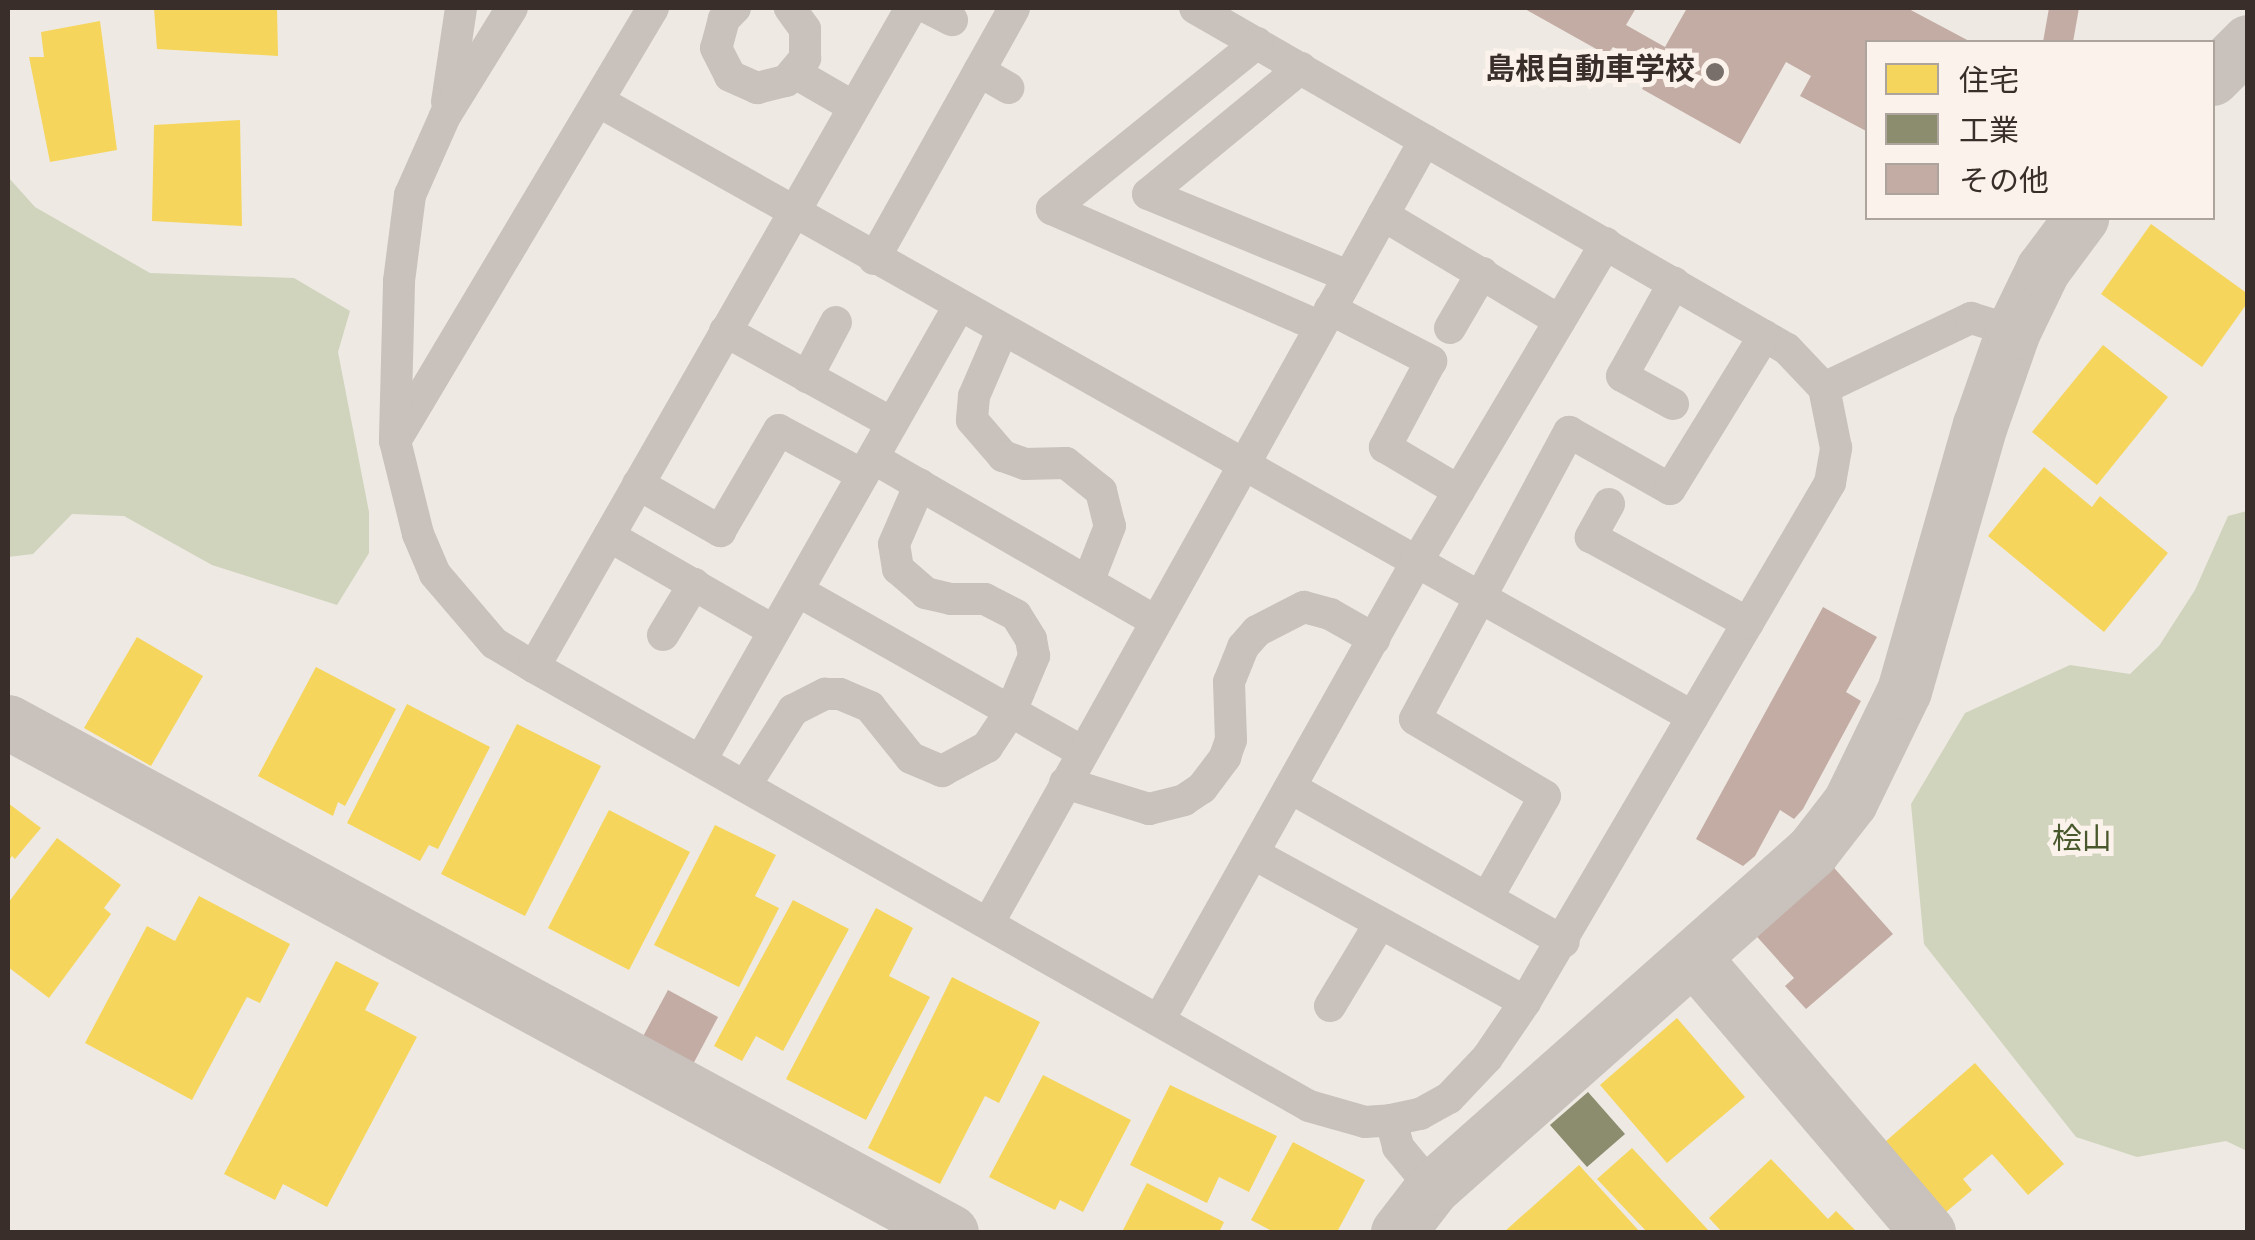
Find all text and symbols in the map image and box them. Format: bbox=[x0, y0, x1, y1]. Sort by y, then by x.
legend bbox=[1865, 40, 2215, 220]
place label: 島根自動車学校 bbox=[1485, 54, 1695, 90]
marker: 島根自動車学校 bbox=[1704, 61, 1726, 83]
text: 住宅 bbox=[1959, 65, 2019, 102]
text: 工業 bbox=[1959, 115, 2019, 152]
text: その他 bbox=[1959, 165, 2049, 202]
park label: 桧山 bbox=[2052, 824, 2112, 860]

